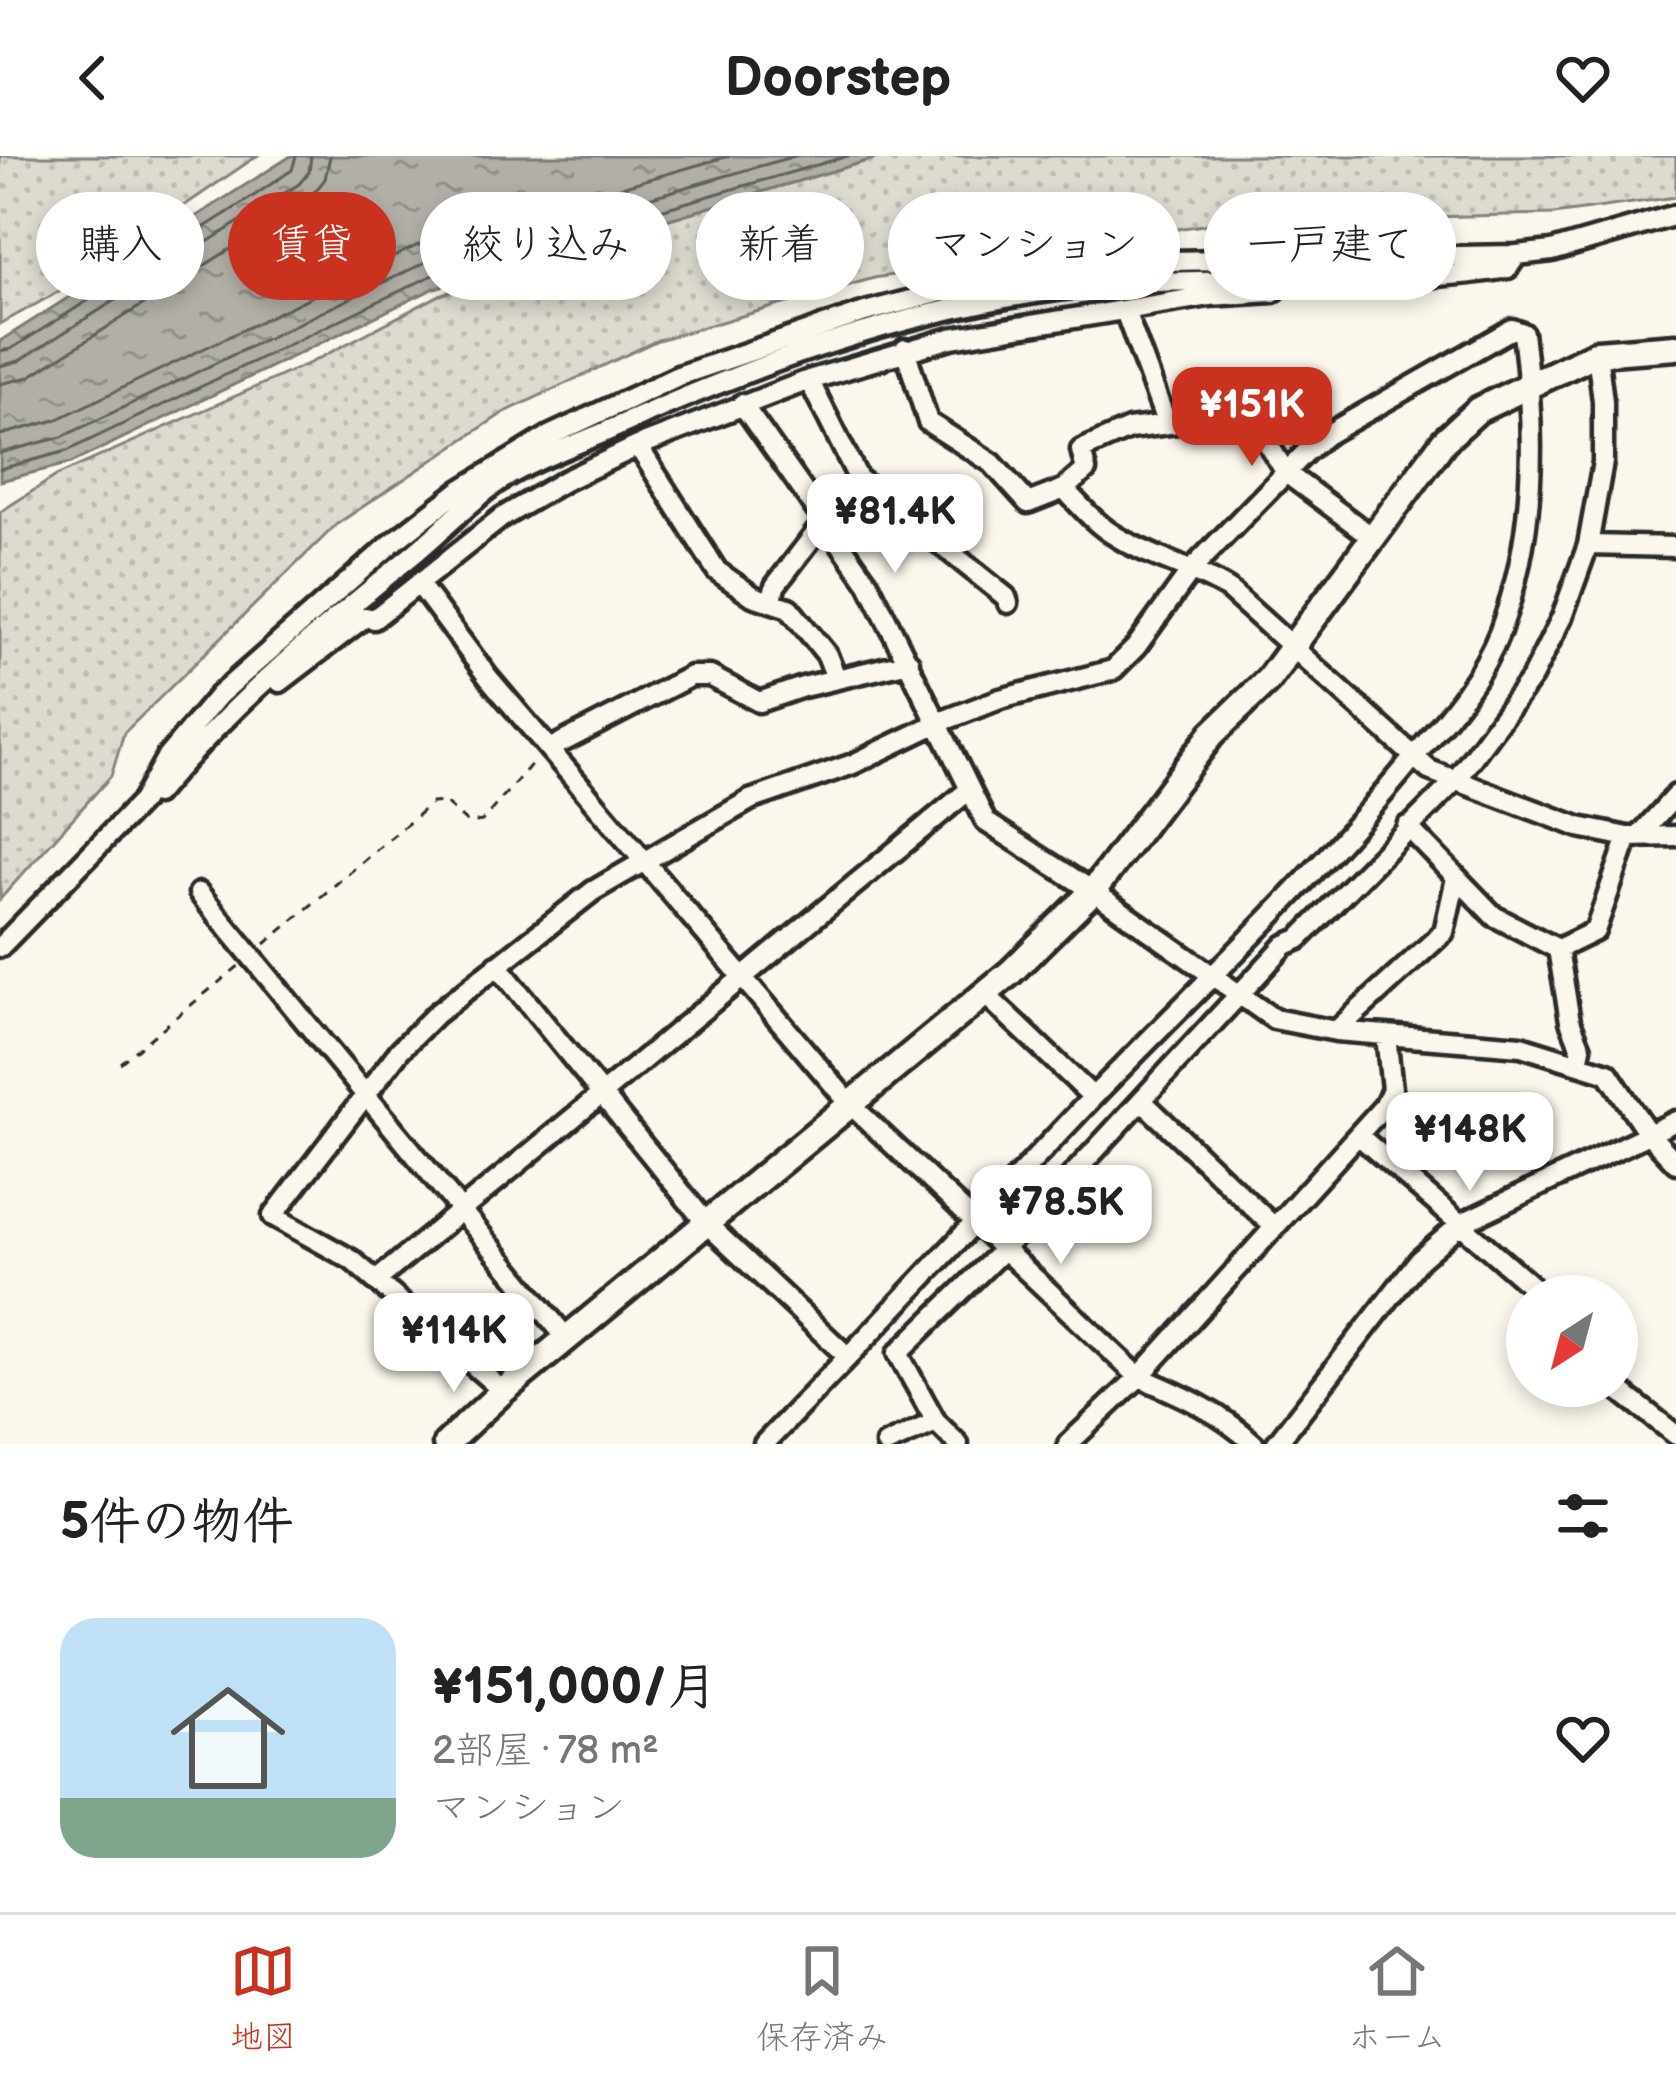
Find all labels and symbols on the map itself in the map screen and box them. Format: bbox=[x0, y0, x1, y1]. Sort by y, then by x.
pin: ¥151K bbox=[1168, 367, 1336, 469]
pin: ¥81.4K bbox=[797, 474, 993, 576]
pin: ¥148K bbox=[1386, 1092, 1554, 1194]
pin: ¥78.5K bbox=[963, 1165, 1159, 1267]
north arrow bbox=[1506, 1275, 1638, 1407]
pin: ¥114K bbox=[370, 1293, 538, 1395]

